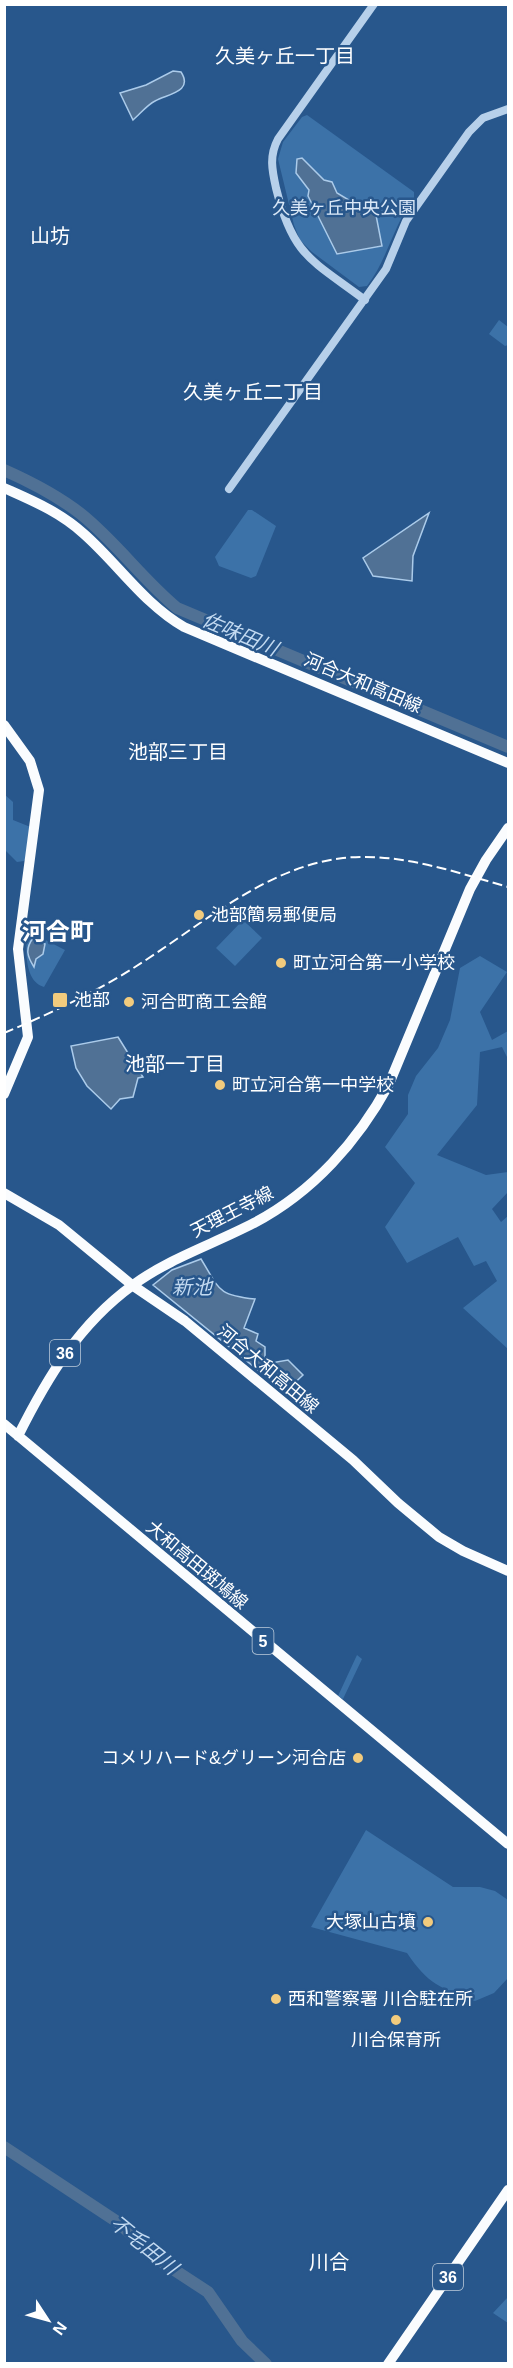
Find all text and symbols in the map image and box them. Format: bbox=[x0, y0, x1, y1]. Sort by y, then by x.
district label: 久美ヶ丘一丁目 bbox=[215, 45, 355, 67]
park label: 久美ヶ丘中央公園 bbox=[272, 198, 416, 218]
district label: 山坊 bbox=[30, 225, 70, 247]
district label: 久美ヶ丘二丁目 bbox=[183, 381, 323, 403]
water label: 佐味田川 bbox=[199, 608, 283, 661]
street label: 河合大和高田線 bbox=[301, 649, 425, 717]
district label: 池部三丁目 bbox=[128, 741, 228, 763]
place label: 池部簡易郵便局 bbox=[211, 905, 337, 925]
marker: 池部簡易郵便局 bbox=[192, 908, 206, 922]
district label: 河合町 bbox=[22, 918, 94, 945]
place label: 町立河合第一小学校 bbox=[293, 953, 455, 973]
marker: 町立河合第一小学校 bbox=[274, 956, 288, 970]
place label: 池部 bbox=[74, 990, 110, 1010]
marker: 池部 bbox=[51, 991, 69, 1009]
place label: 河合町商工会館 bbox=[141, 992, 267, 1012]
marker: 河合町商工会館 bbox=[122, 995, 136, 1009]
district label: 池部一丁目 bbox=[125, 1053, 225, 1075]
place label: 町立河合第一中学校 bbox=[232, 1075, 394, 1095]
marker: 町立河合第一中学校 bbox=[213, 1078, 227, 1092]
street label: 天理王寺線 bbox=[187, 1183, 277, 1241]
water label: 新池 bbox=[172, 1276, 214, 1298]
street label: 河合大和高田線 bbox=[213, 1321, 323, 1417]
road number: 36 bbox=[50, 1340, 80, 1366]
street label: 大和高田斑鳩線 bbox=[142, 1517, 252, 1613]
road number: 5 bbox=[252, 1628, 274, 1654]
place label: コメリハード&グリーン河合店 bbox=[101, 1748, 346, 1768]
marker: コメリハード&グリーン河合店 bbox=[351, 1751, 365, 1765]
place label: 大塚山古墳 bbox=[326, 1912, 416, 1932]
marker: 大塚山古墳 bbox=[421, 1915, 435, 1929]
place label: 西和警察署 川合駐在所 bbox=[288, 1989, 473, 2009]
marker: 西和警察署 川合駐在所 bbox=[269, 1992, 283, 2006]
marker: 川合保育所 bbox=[389, 2013, 403, 2027]
place label: 川合保育所 bbox=[351, 2030, 441, 2050]
water label: 不毛田川 bbox=[106, 2211, 184, 2280]
district label: 川合 bbox=[309, 2251, 349, 2273]
road number: 36 bbox=[433, 2264, 463, 2290]
north arrow bbox=[18, 2290, 78, 2350]
text: N bbox=[49, 2319, 70, 2338]

